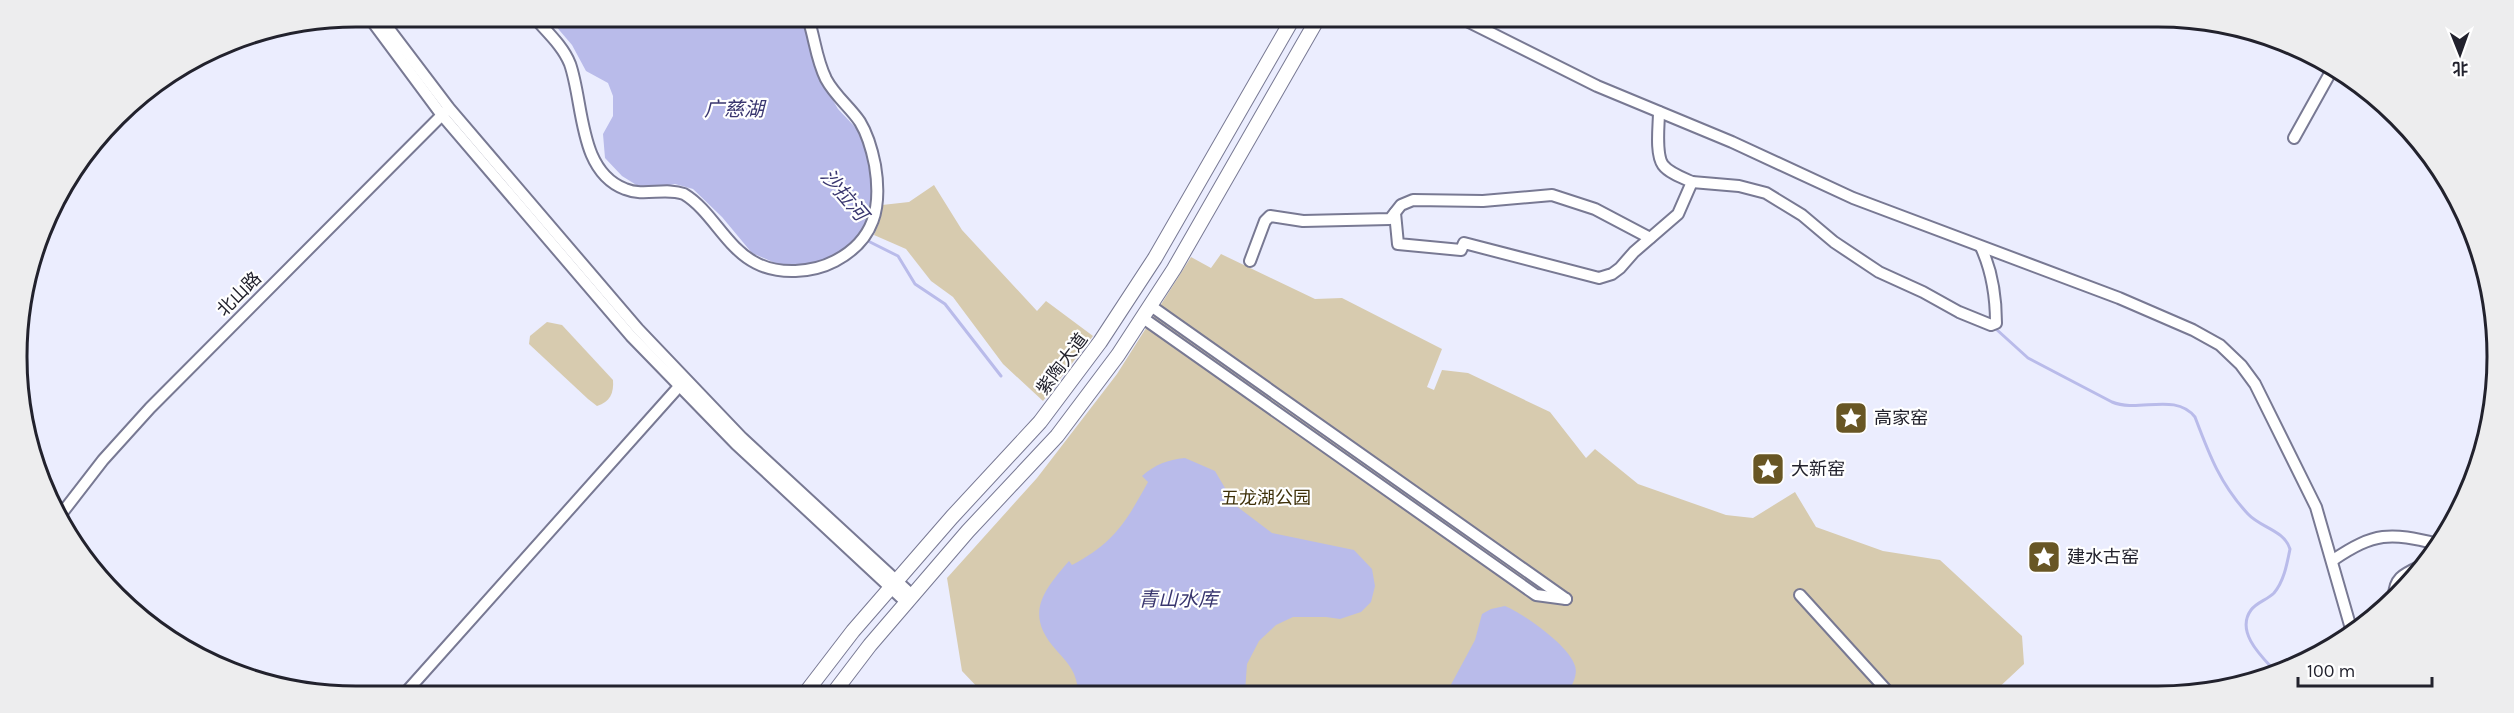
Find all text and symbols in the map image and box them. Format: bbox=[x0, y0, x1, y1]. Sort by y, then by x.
north arrow bbox=[2430, 24, 2490, 84]
text: 北 bbox=[2452, 59, 2468, 78]
water label: 广慈湖 bbox=[704, 98, 767, 121]
water label: 沙拉河 bbox=[816, 165, 875, 228]
street label: 北山路 bbox=[212, 267, 266, 321]
street label: 紫陶大道 bbox=[1032, 329, 1092, 399]
place icon: 高家窑 bbox=[1833, 400, 1869, 436]
place label: 高家窑 bbox=[1874, 407, 1928, 429]
place icon: 大新窑 bbox=[1750, 451, 1786, 487]
place label: 大新窑 bbox=[1791, 458, 1845, 480]
park label: 五龙湖公园 bbox=[1221, 487, 1311, 509]
place icon: 建水古窑 bbox=[2026, 539, 2062, 575]
place label: 建水古窑 bbox=[2067, 546, 2139, 568]
water label: 青山水库 bbox=[1138, 588, 1221, 611]
scale bar bbox=[2298, 650, 2432, 688]
text: 100 m bbox=[2307, 660, 2355, 682]

